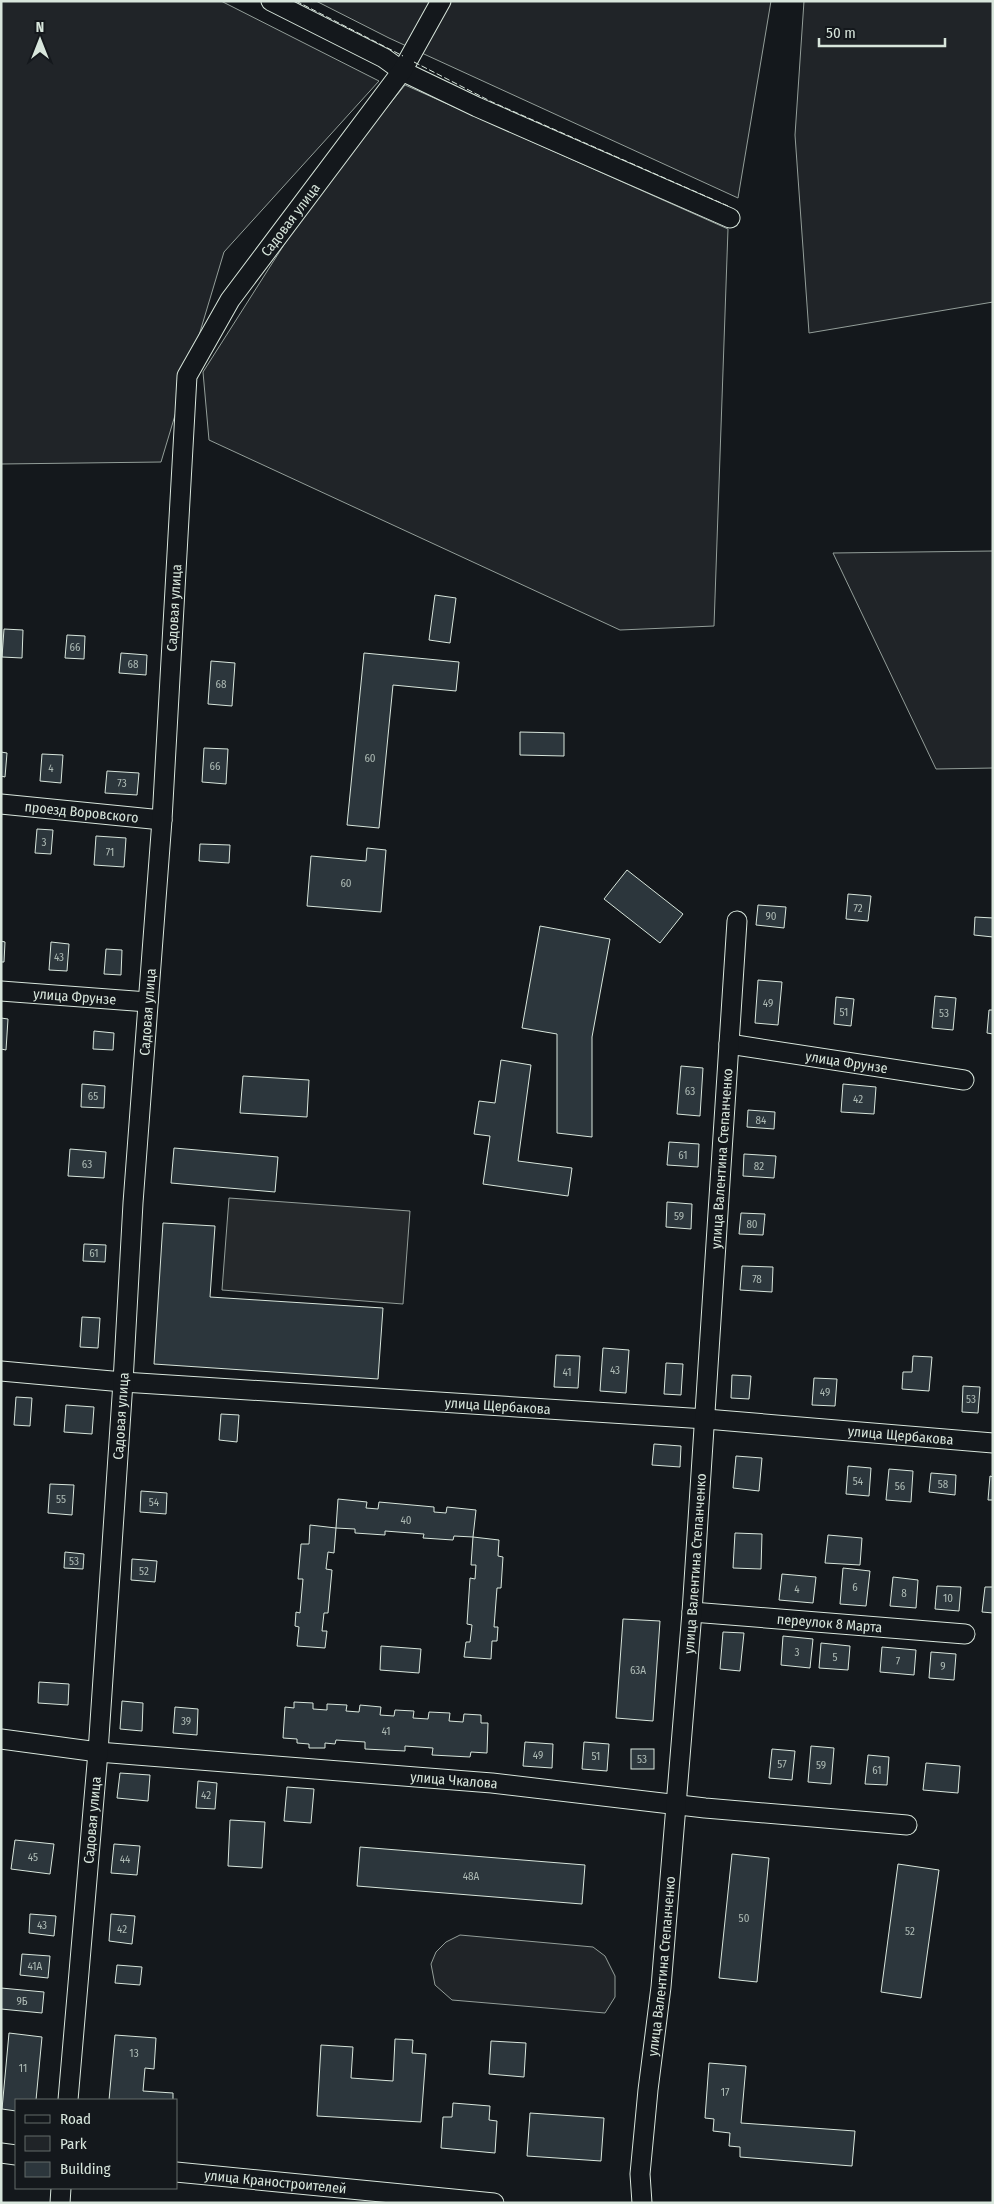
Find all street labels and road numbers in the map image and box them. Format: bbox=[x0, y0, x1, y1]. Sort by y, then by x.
street label: Садовая улица bbox=[257, 180, 323, 260]
street label: Садовая улица bbox=[163, 564, 185, 652]
street label: проезд Воровского bbox=[24, 798, 139, 826]
street label: Садовая улица bbox=[136, 968, 159, 1056]
street label: улица Фрунзе bbox=[33, 985, 117, 1008]
street label: улица Фрунзе bbox=[804, 1047, 889, 1077]
street label: улица Валентина Степанченко bbox=[707, 1068, 736, 1249]
street label: Садовая улица bbox=[109, 1372, 132, 1460]
street label: улица Щербакова bbox=[444, 1394, 551, 1418]
street label: улица Щербакова bbox=[847, 1422, 954, 1448]
street label: улица Валентина Степанченко bbox=[680, 1473, 710, 1655]
street label: переулок 8 Марта bbox=[776, 1610, 883, 1636]
street label: улица Чкалова bbox=[410, 1768, 499, 1792]
street label: Садовая улица bbox=[80, 1776, 104, 1864]
street label: улица Валентина Степанченко bbox=[644, 1875, 679, 2057]
street label: улица Краностроителей bbox=[204, 2166, 347, 2197]

